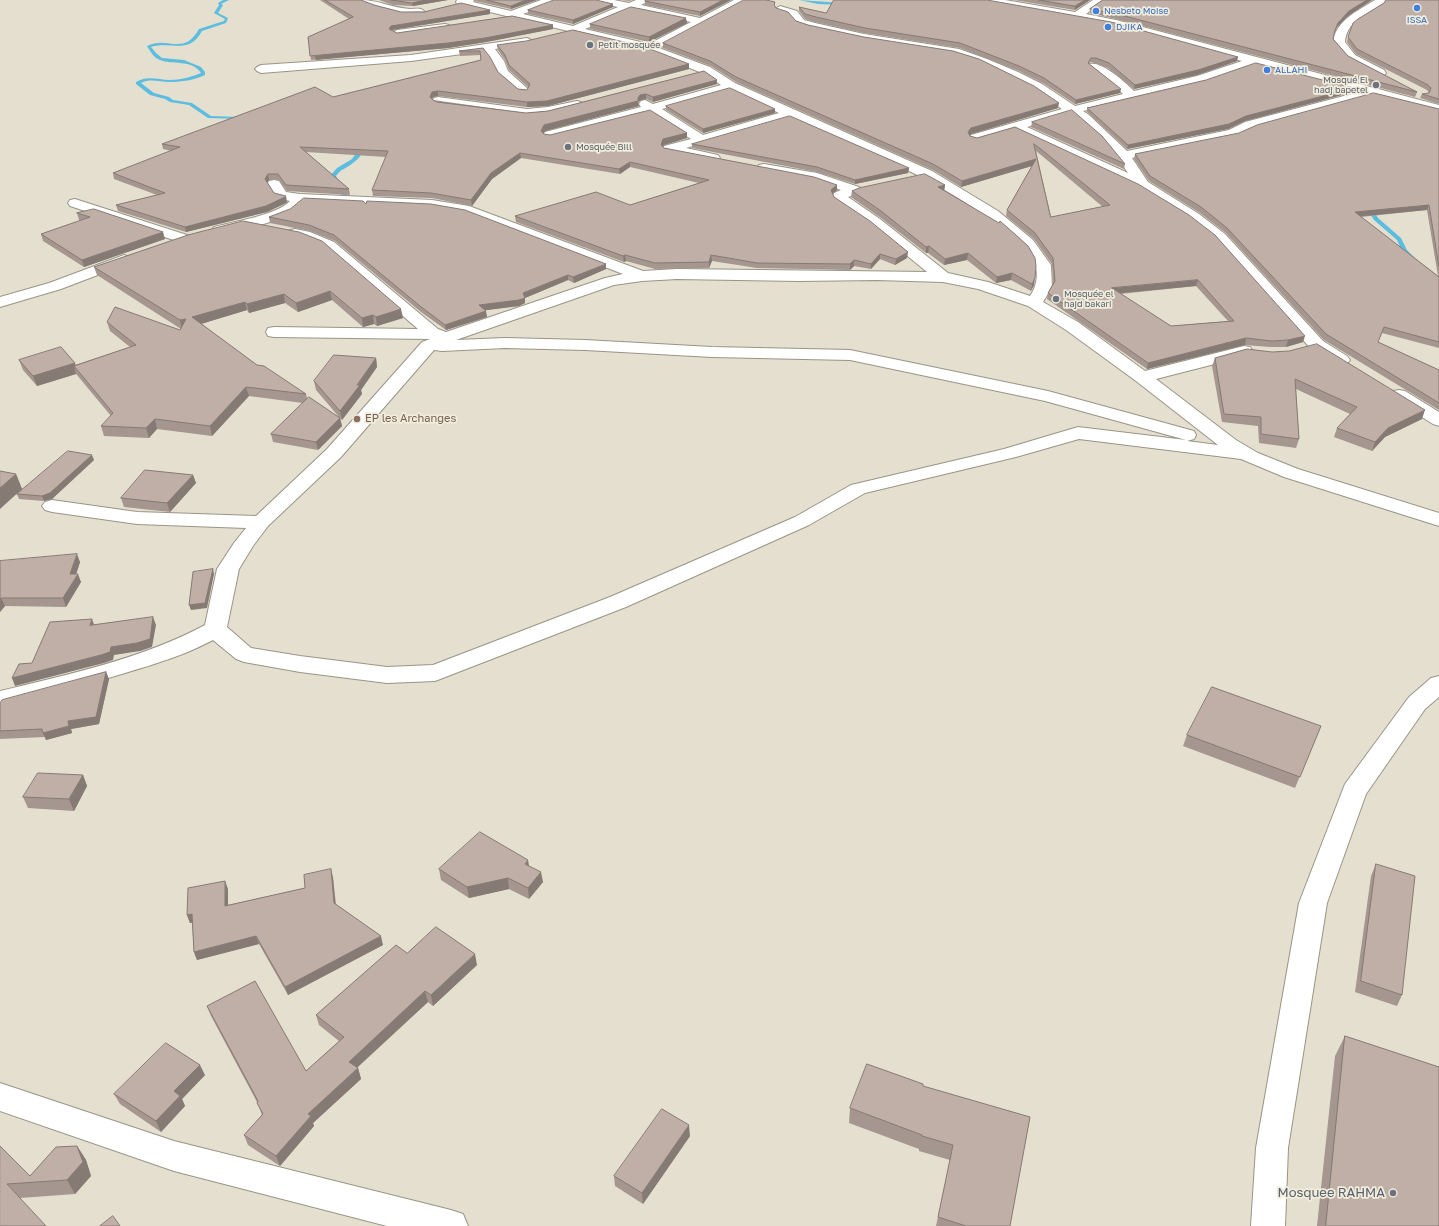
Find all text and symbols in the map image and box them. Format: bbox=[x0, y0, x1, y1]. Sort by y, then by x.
marker: ISSA bbox=[1412, 3, 1422, 13]
marker: Nesbeto Moise bbox=[1091, 6, 1101, 16]
place label: Nesbeto Moise bbox=[1104, 6, 1168, 16]
place label: ISSA bbox=[1407, 15, 1427, 25]
marker: DJIKA bbox=[1103, 22, 1113, 32]
place label: DJIKA bbox=[1116, 22, 1143, 32]
marker: Petit mosquée bbox=[585, 40, 595, 50]
place label: Petit mosquée bbox=[598, 40, 660, 50]
marker: ALLAHI bbox=[1262, 65, 1272, 75]
place label: ALLAHI bbox=[1275, 65, 1307, 75]
place label: Mosqué El hadj bapetel bbox=[1314, 75, 1368, 96]
marker: Mosqué El hadj bapetel bbox=[1371, 80, 1381, 90]
marker: Mosquée Bill bbox=[563, 142, 573, 152]
place label: Mosquée Bill bbox=[576, 142, 632, 152]
place label: Mosquée el hajd bakari bbox=[1064, 289, 1114, 310]
marker: Mosquée el hajd bakari bbox=[1051, 294, 1061, 304]
place label: EP les Archanges bbox=[365, 412, 456, 426]
marker: EP les Archanges bbox=[352, 414, 362, 424]
place label: Mosquee RAHMA bbox=[1278, 1185, 1385, 1201]
marker: Mosquee RAHMA bbox=[1388, 1188, 1398, 1198]

